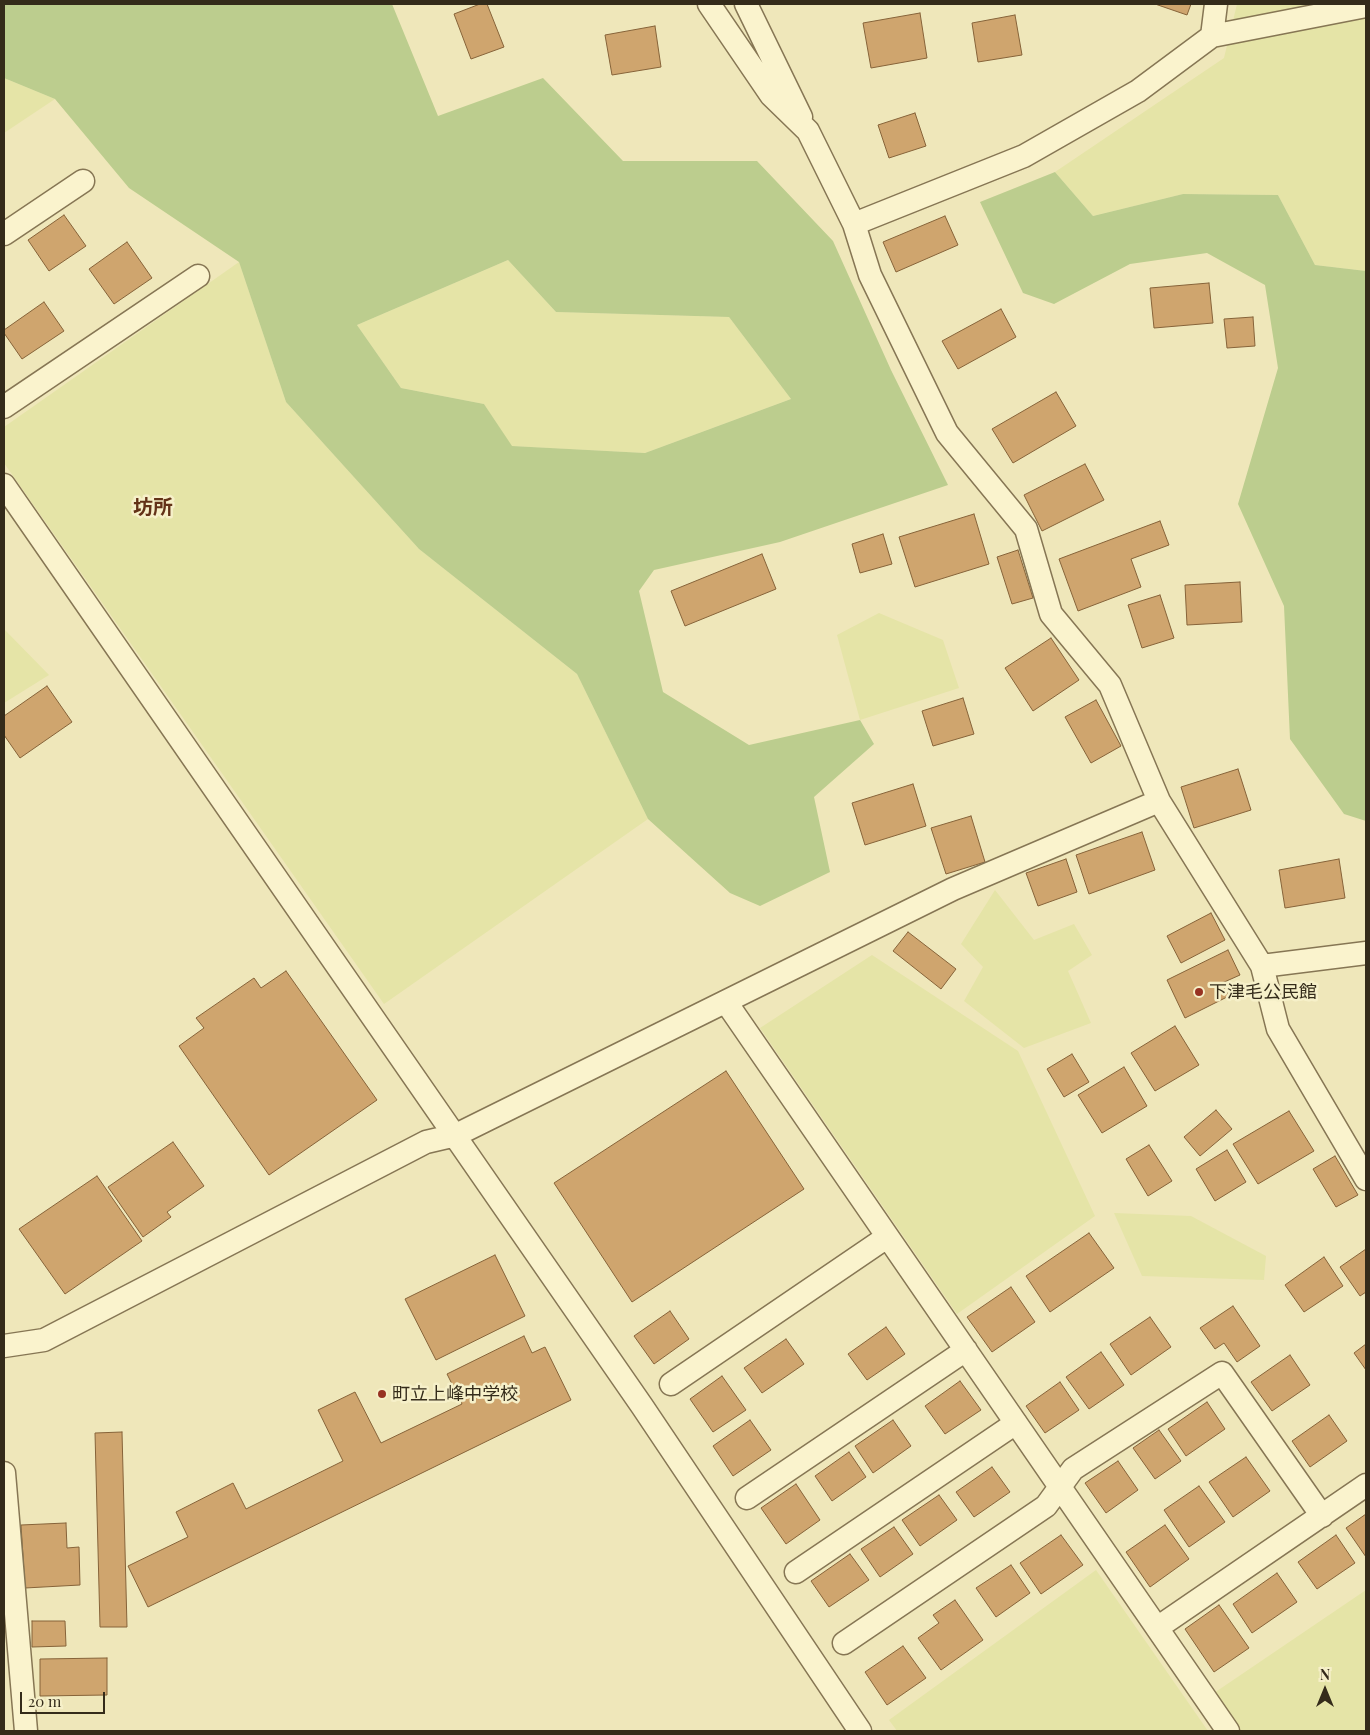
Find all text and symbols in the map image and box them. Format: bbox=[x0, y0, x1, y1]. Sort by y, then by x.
district label: 坊所 bbox=[133, 496, 173, 520]
place label: 下津毛公民館 bbox=[1209, 981, 1317, 1003]
marker: 下津毛公民館 bbox=[1193, 986, 1205, 998]
place label: 町立上峰中学校 bbox=[392, 1383, 518, 1405]
marker: 町立上峰中学校 bbox=[376, 1388, 388, 1400]
north arrow bbox=[1300, 1665, 1350, 1715]
text: N bbox=[1320, 1665, 1330, 1684]
scale bar bbox=[22, 1682, 108, 1714]
text: 20 m bbox=[28, 1691, 61, 1711]

